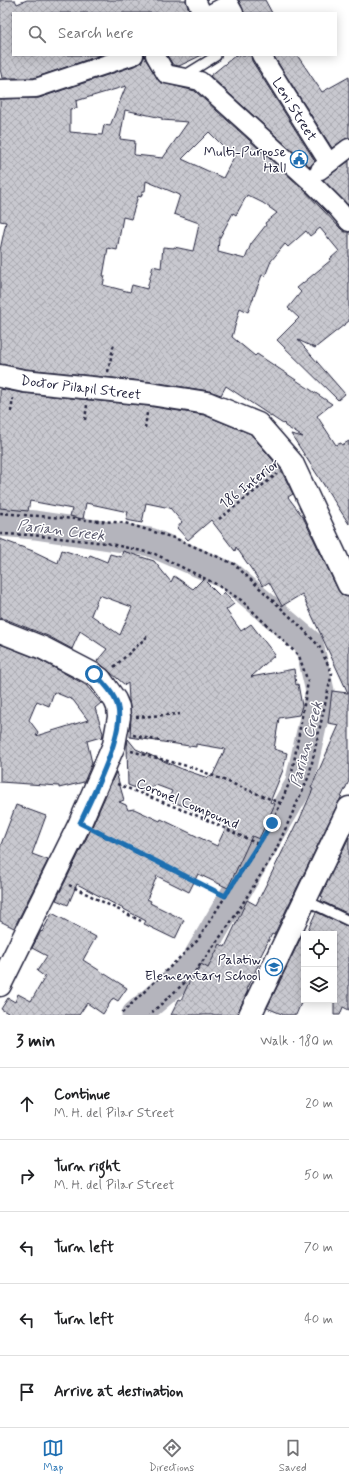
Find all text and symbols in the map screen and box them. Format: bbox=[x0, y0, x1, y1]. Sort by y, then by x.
search box bbox=[12, 12, 337, 56]
icon: search bbox=[26, 23, 48, 45]
text: Search here bbox=[58, 24, 134, 44]
street label: Leni Street bbox=[268, 75, 321, 145]
place label: Multi-Purpose Hall bbox=[204, 143, 286, 177]
public building icon: Multi-Purpose Hall bbox=[289, 149, 309, 169]
street label: Doctor Pilapil Street bbox=[20, 372, 142, 404]
street label: 186 Interior bbox=[216, 454, 284, 513]
water label: Parian Creek bbox=[16, 516, 106, 546]
route start bbox=[85, 665, 103, 683]
water label: Parian Creek bbox=[286, 699, 328, 789]
street label: Coronel Compound bbox=[134, 774, 242, 834]
route end bbox=[263, 814, 281, 832]
map controls bbox=[301, 931, 337, 1003]
button: locate bbox=[301, 931, 337, 967]
place label: Palatiw Elementary School bbox=[145, 951, 261, 985]
school or university icon: Palatiw Elementary School bbox=[264, 957, 284, 977]
button: layers bbox=[301, 967, 337, 1003]
text: 3 min bbox=[16, 1030, 55, 1052]
text: Walk · 180 m bbox=[260, 1033, 333, 1050]
text: Continue bbox=[54, 1085, 110, 1105]
icon: ahead bbox=[16, 1093, 38, 1115]
text: 20 m bbox=[305, 1095, 333, 1112]
text: M. H. del Pilar Street bbox=[54, 1105, 175, 1122]
text: Turn right bbox=[54, 1157, 121, 1177]
icon: right bbox=[16, 1165, 38, 1187]
text: 50 m bbox=[304, 1167, 333, 1184]
text: M. H. del Pilar Street bbox=[54, 1177, 175, 1194]
icon: left bbox=[16, 1237, 38, 1259]
text: Turn left bbox=[54, 1238, 114, 1258]
text: 70 m bbox=[304, 1239, 333, 1256]
icon: left bbox=[16, 1309, 38, 1331]
text: Turn left bbox=[54, 1310, 114, 1330]
text: 40 m bbox=[304, 1311, 333, 1328]
icon: arrive bbox=[16, 1381, 38, 1403]
text: Arrive at destination bbox=[54, 1382, 183, 1402]
tab: Map bbox=[42, 1437, 64, 1475]
tab: Directions bbox=[149, 1437, 194, 1475]
tab: Saved bbox=[279, 1437, 307, 1475]

